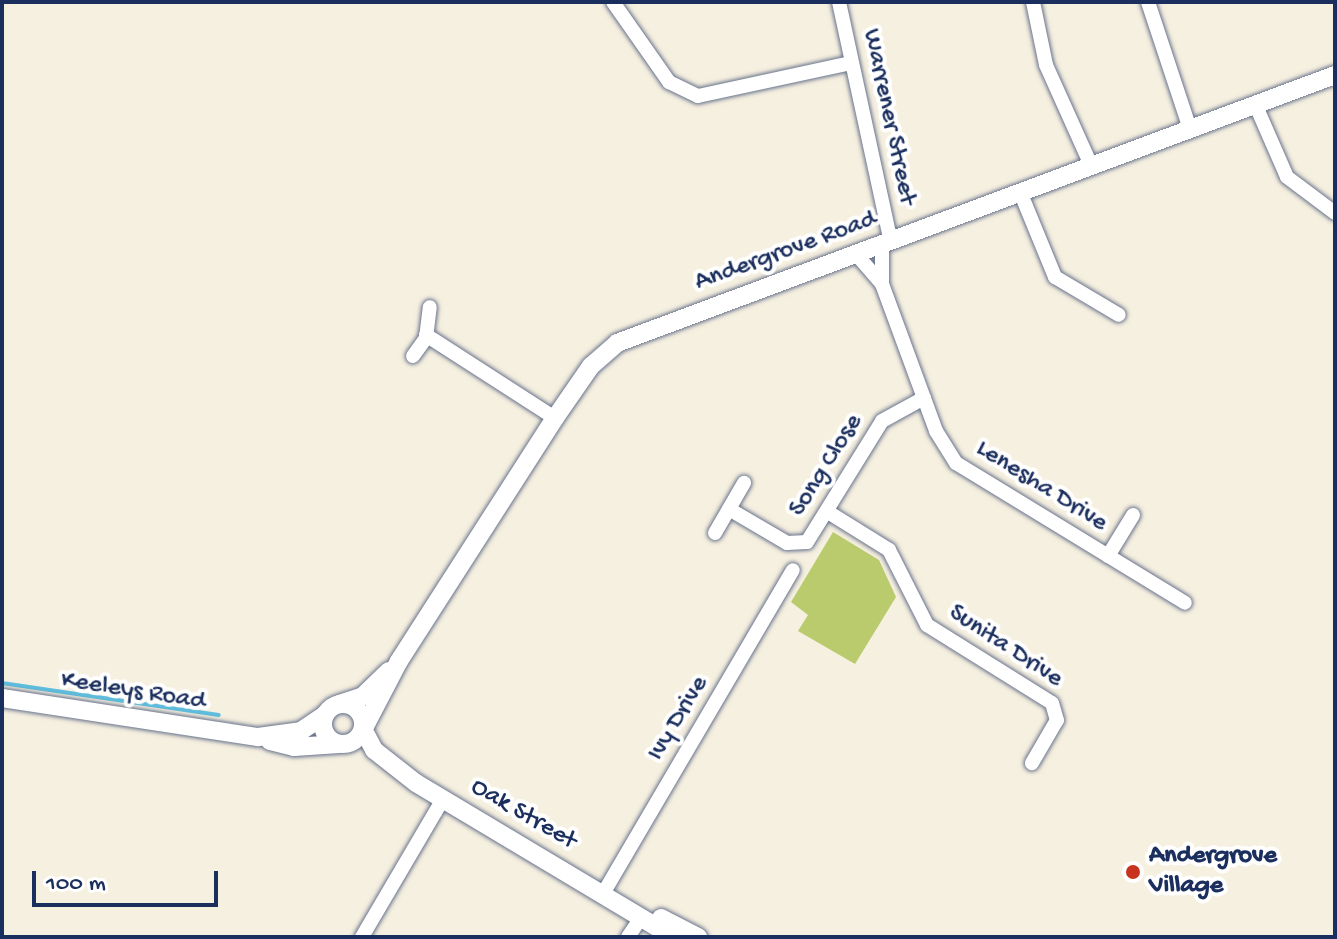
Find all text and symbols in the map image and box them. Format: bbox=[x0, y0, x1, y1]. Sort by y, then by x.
street label: Warrener Street bbox=[854, 26, 922, 208]
street label: Andergrove Road bbox=[691, 205, 881, 299]
street label: Song Close bbox=[783, 409, 871, 523]
street label: Lenesha Drive bbox=[969, 434, 1113, 540]
street label: Sunita Drive bbox=[942, 598, 1068, 696]
street label: Keeleys Road bbox=[59, 665, 207, 719]
street label: Ivy Drive bbox=[642, 671, 716, 767]
street label: Oak Street bbox=[464, 772, 582, 858]
place label: Andergrove Village bbox=[1149, 841, 1277, 902]
scale bar bbox=[36, 855, 222, 905]
marker: Andergrove Village bbox=[1124, 863, 1142, 881]
text: 100 m bbox=[46, 870, 106, 899]

